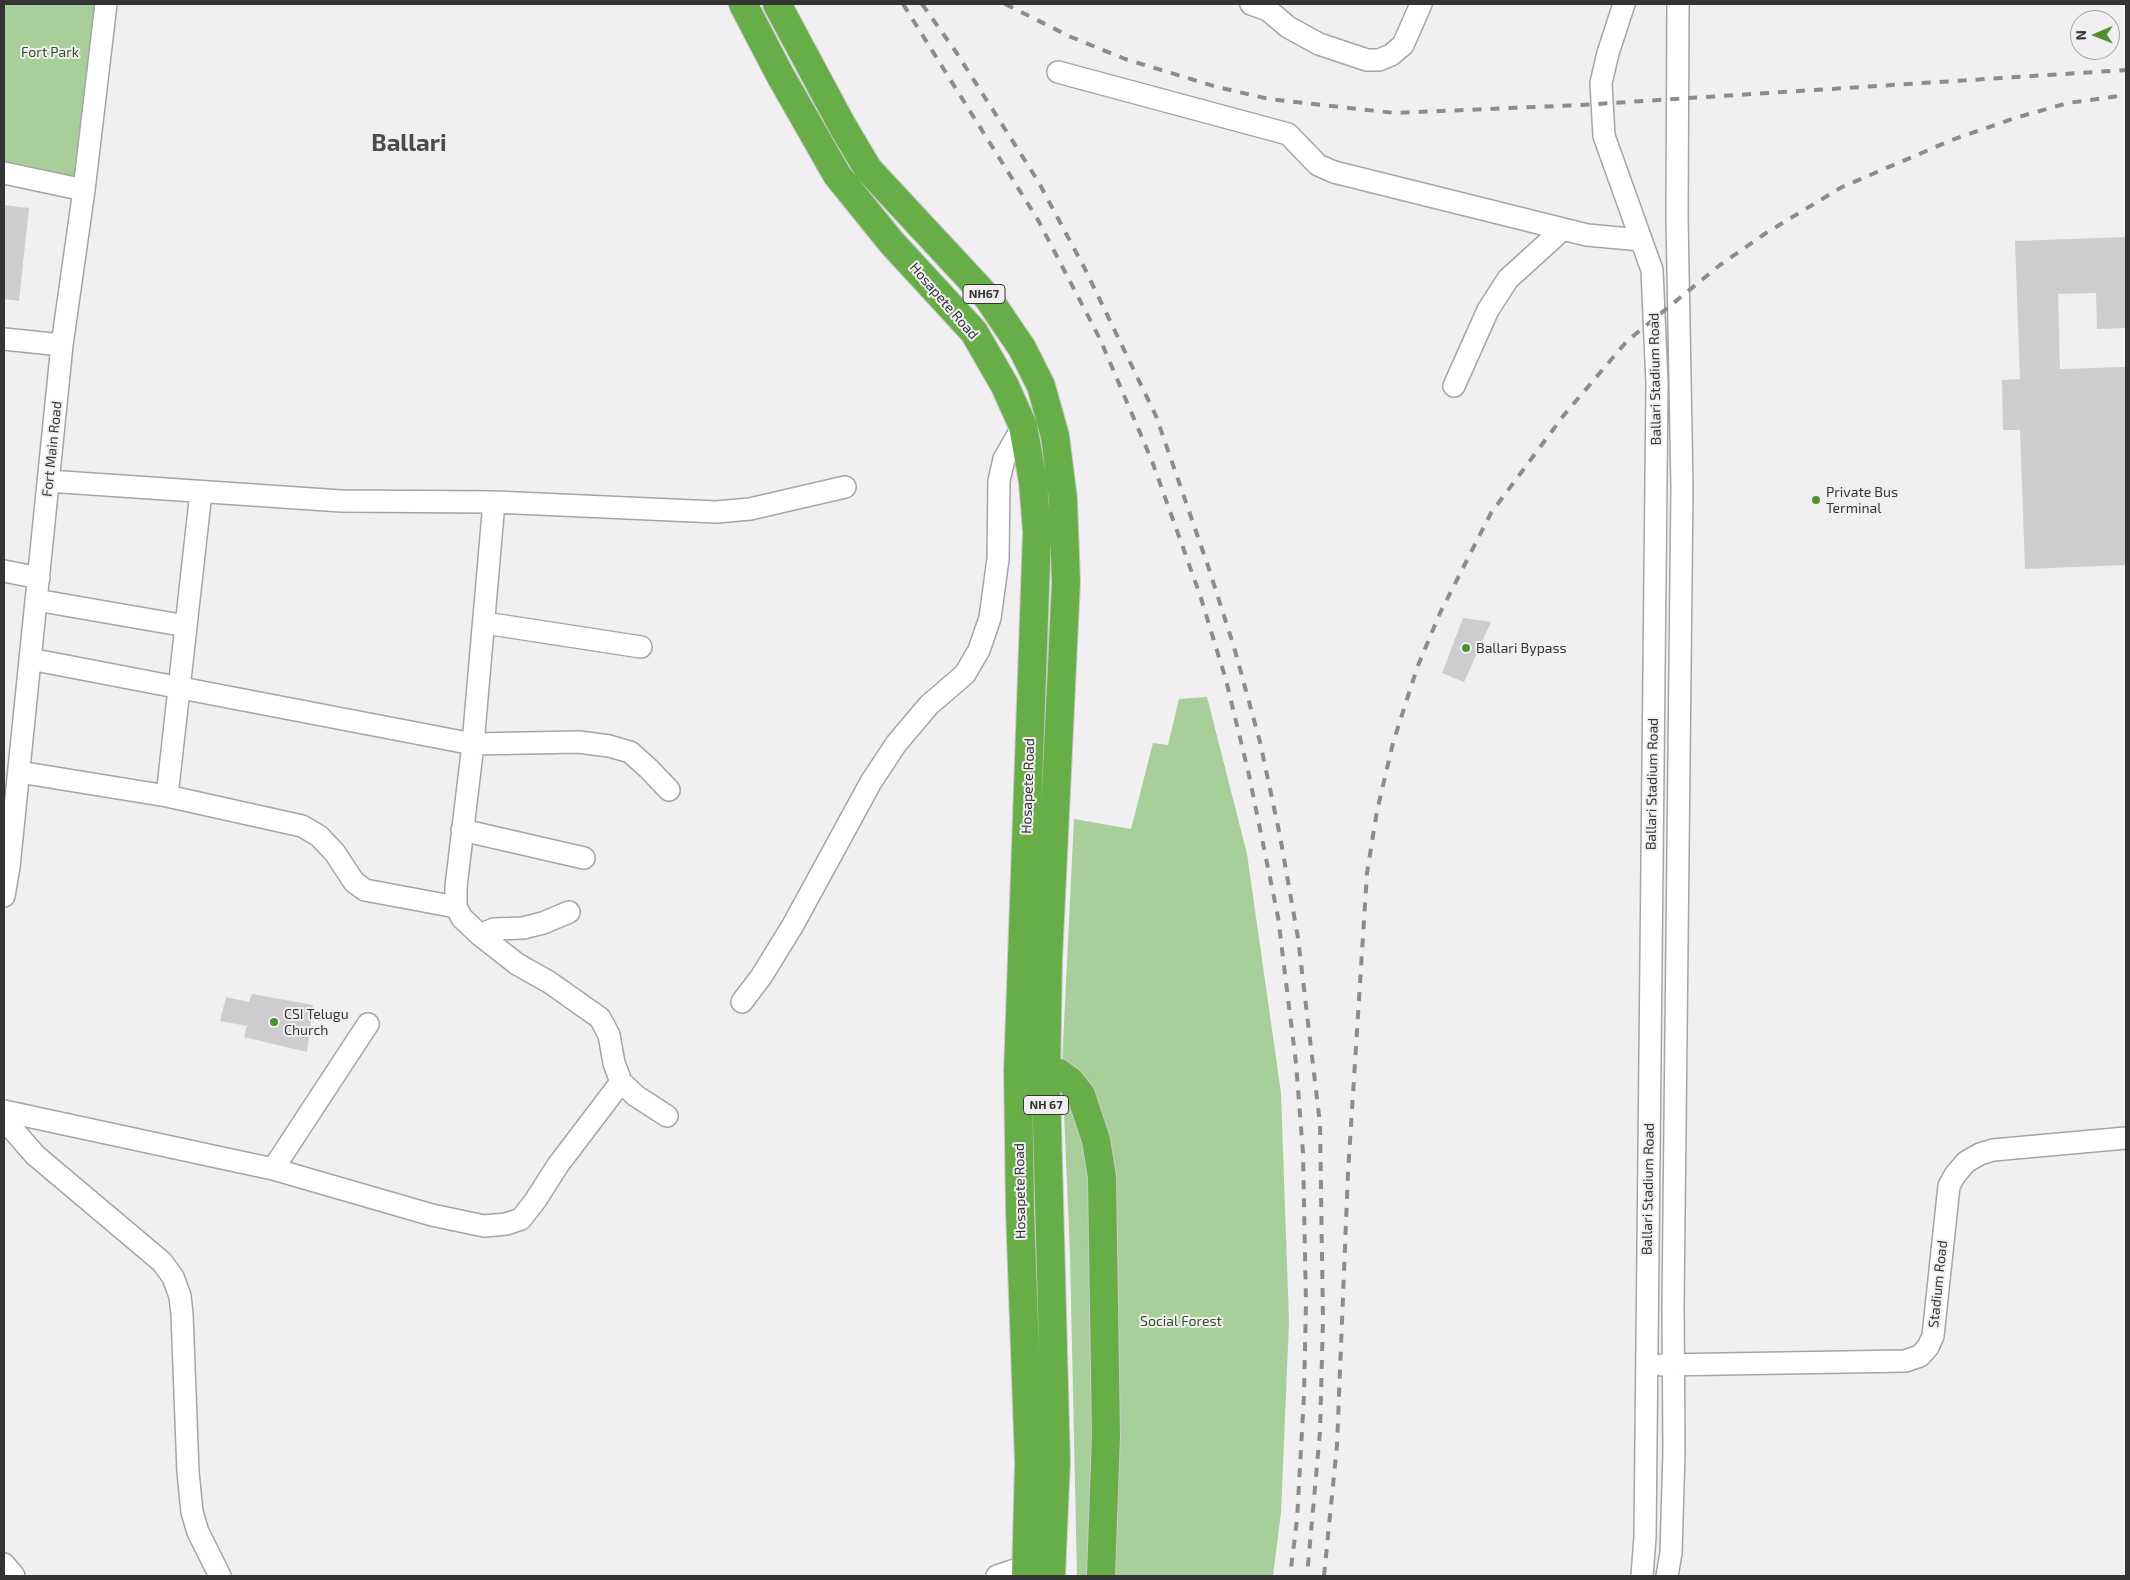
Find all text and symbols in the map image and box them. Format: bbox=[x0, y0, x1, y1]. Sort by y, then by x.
north arrow bbox=[2070, 10, 2120, 60]
text: N bbox=[2072, 30, 2089, 40]
park label: Fort Park bbox=[21, 44, 79, 60]
district label: Ballari bbox=[371, 129, 447, 157]
street label: Hosapete Road bbox=[906, 259, 982, 343]
road number: NH67 bbox=[963, 284, 1005, 304]
street label: Ballari Stadium Road bbox=[1645, 313, 1665, 445]
street label: Fort Main Road bbox=[39, 400, 65, 498]
place label: Private Bus Terminal bbox=[1826, 484, 1898, 516]
marker: Private Bus Terminal bbox=[1810, 494, 1822, 506]
place label: Ballari Bypass bbox=[1476, 640, 1567, 656]
marker: Ballari Bypass bbox=[1460, 642, 1472, 654]
street label: Ballari Stadium Road bbox=[1642, 718, 1662, 850]
street label: Hosapete Road bbox=[1018, 738, 1038, 834]
place label: CSI Telugu Church bbox=[284, 1006, 349, 1038]
marker: CSI Telugu Church bbox=[268, 1016, 280, 1028]
road number: NH 67 bbox=[1024, 1096, 1068, 1114]
street label: Ballari Stadium Road bbox=[1638, 1123, 1658, 1255]
street label: Hosapete Road bbox=[1011, 1143, 1029, 1239]
street label: Stadium Road bbox=[1925, 1239, 1951, 1329]
park label: Social Forest bbox=[1140, 1313, 1222, 1329]

